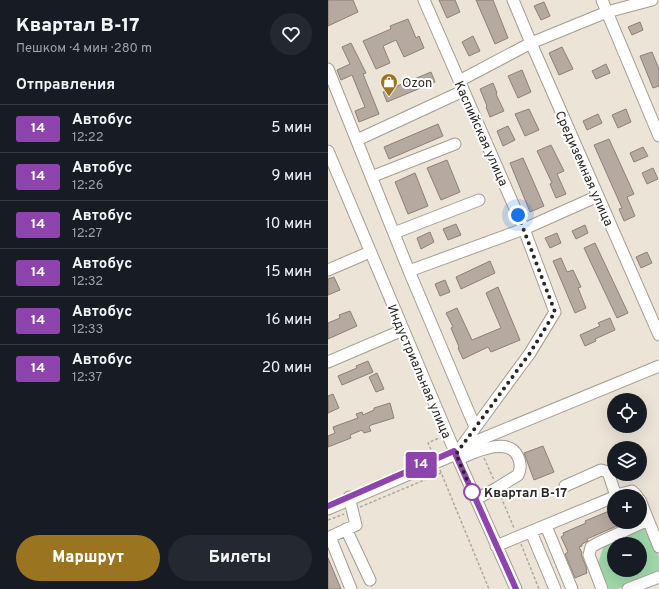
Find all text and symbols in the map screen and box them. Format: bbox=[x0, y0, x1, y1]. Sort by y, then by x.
button: heart bbox=[270, 13, 312, 55]
text: Квартал В-17 bbox=[16, 14, 140, 38]
text: Пешком · 4 мин · 280 m bbox=[16, 41, 152, 57]
shop icon: Ozon bbox=[379, 72, 399, 97]
text: Отправления bbox=[16, 76, 115, 95]
place label: Ozon bbox=[402, 76, 432, 92]
street label: Каспийская улица bbox=[450, 79, 511, 189]
street label: Средиземная улица bbox=[551, 109, 616, 229]
text: Автобус bbox=[72, 111, 132, 130]
text: 5 мин bbox=[271, 119, 312, 138]
text: 14 bbox=[31, 120, 45, 137]
text: 12:22 bbox=[72, 130, 104, 146]
text: Автобус bbox=[72, 159, 132, 178]
text: 9 мин bbox=[272, 167, 312, 186]
text: 14 bbox=[31, 168, 45, 185]
text: 12:26 bbox=[72, 178, 103, 194]
your location bbox=[508, 205, 528, 225]
text: Автобус bbox=[72, 207, 132, 226]
text: 10 мин bbox=[265, 215, 312, 234]
text: 14 bbox=[31, 216, 45, 233]
text: 12:27 bbox=[72, 226, 102, 242]
text: Автобус bbox=[72, 255, 132, 274]
text: 15 мин bbox=[266, 263, 312, 282]
text: 14 bbox=[31, 264, 45, 281]
text: 12:32 bbox=[72, 274, 103, 290]
street label: Индустриальная улица bbox=[383, 302, 454, 441]
text: Автобус bbox=[72, 303, 132, 322]
text: 16 мин bbox=[266, 311, 312, 330]
text: 14 bbox=[31, 312, 45, 329]
text: 12:33 bbox=[72, 322, 103, 338]
text: Автобус bbox=[72, 351, 132, 370]
text: 20 мин bbox=[262, 359, 312, 378]
text: 14 bbox=[31, 360, 45, 377]
text: 12:37 bbox=[72, 370, 102, 386]
map controls bbox=[607, 393, 647, 577]
button: locate bbox=[607, 393, 647, 433]
button: layers bbox=[607, 441, 647, 481]
line badge: 14 bbox=[403, 452, 439, 478]
text: 14 bbox=[414, 456, 428, 473]
marker: Квартал В-17 bbox=[463, 483, 481, 501]
place label: Квартал В-17 bbox=[484, 486, 567, 502]
button: + bbox=[607, 489, 647, 529]
button: Маршрут bbox=[16, 535, 160, 581]
button: Билеты bbox=[168, 535, 312, 581]
button: − bbox=[607, 537, 647, 577]

